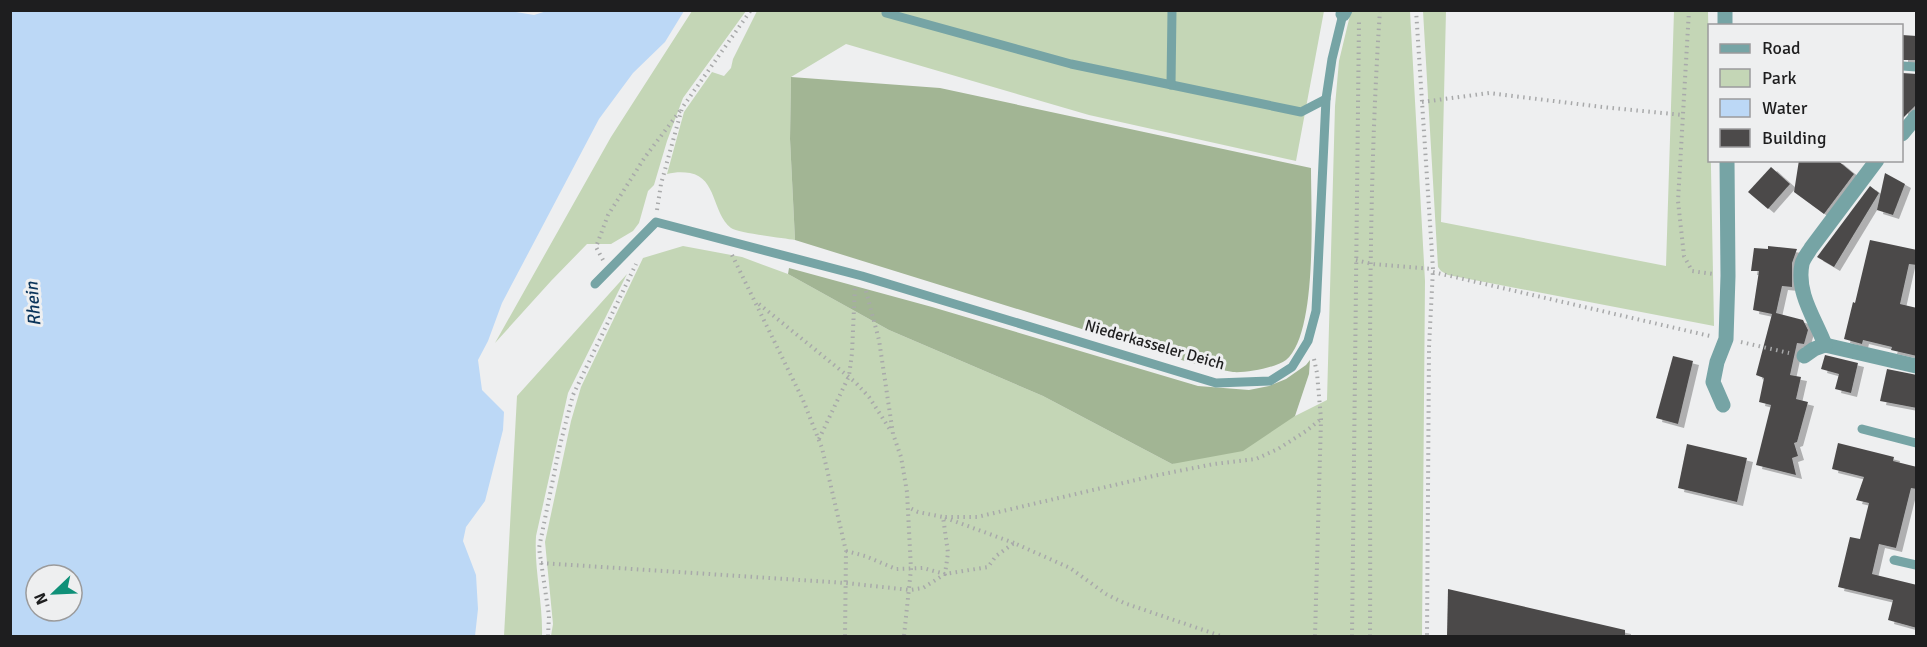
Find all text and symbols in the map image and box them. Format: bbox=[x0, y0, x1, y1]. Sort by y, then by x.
legend bbox=[1708, 24, 1903, 162]
text: Road bbox=[1762, 37, 1801, 59]
text: Park bbox=[1762, 67, 1797, 89]
text: Water bbox=[1762, 97, 1808, 119]
text: Building bbox=[1762, 127, 1826, 149]
water label: Rhein bbox=[20, 280, 46, 327]
street label: Niederkasseler Deich bbox=[1082, 315, 1227, 375]
north arrow bbox=[24, 563, 84, 623]
text: N bbox=[30, 589, 52, 608]

